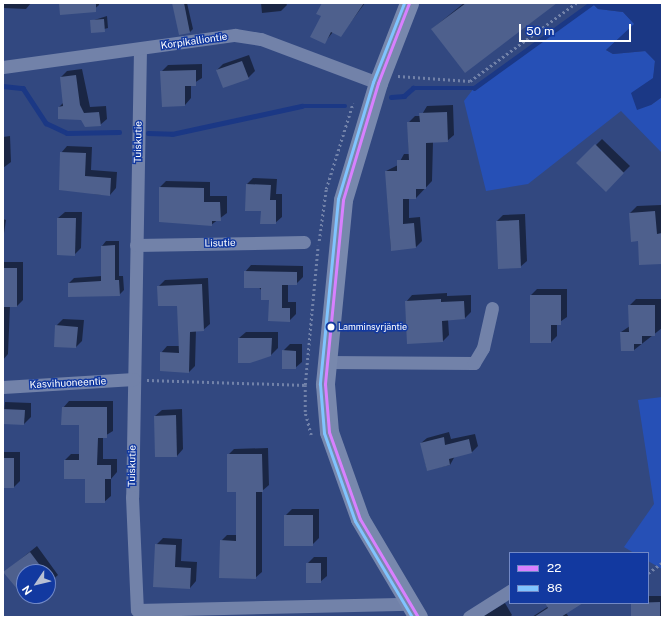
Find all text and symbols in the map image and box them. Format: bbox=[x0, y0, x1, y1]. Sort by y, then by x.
scale bar bbox=[521, 16, 633, 42]
text: 50 m bbox=[526, 24, 554, 38]
street label: Korpikalliontie bbox=[160, 30, 228, 52]
street label: Tuiskutie bbox=[132, 121, 144, 163]
street label: Lisutie bbox=[204, 237, 236, 249]
marker: Lamminsyrjäntie bbox=[326, 322, 336, 332]
place label: Lamminsyrjäntie bbox=[338, 322, 407, 332]
street label: Kasvihuoneentie bbox=[29, 375, 107, 391]
street label: Tuiskutie bbox=[126, 445, 138, 487]
legend bbox=[509, 552, 649, 604]
text: 22 bbox=[547, 561, 561, 575]
north arrow bbox=[16, 564, 56, 604]
text: 86 bbox=[547, 581, 562, 595]
text: N bbox=[20, 583, 34, 597]

